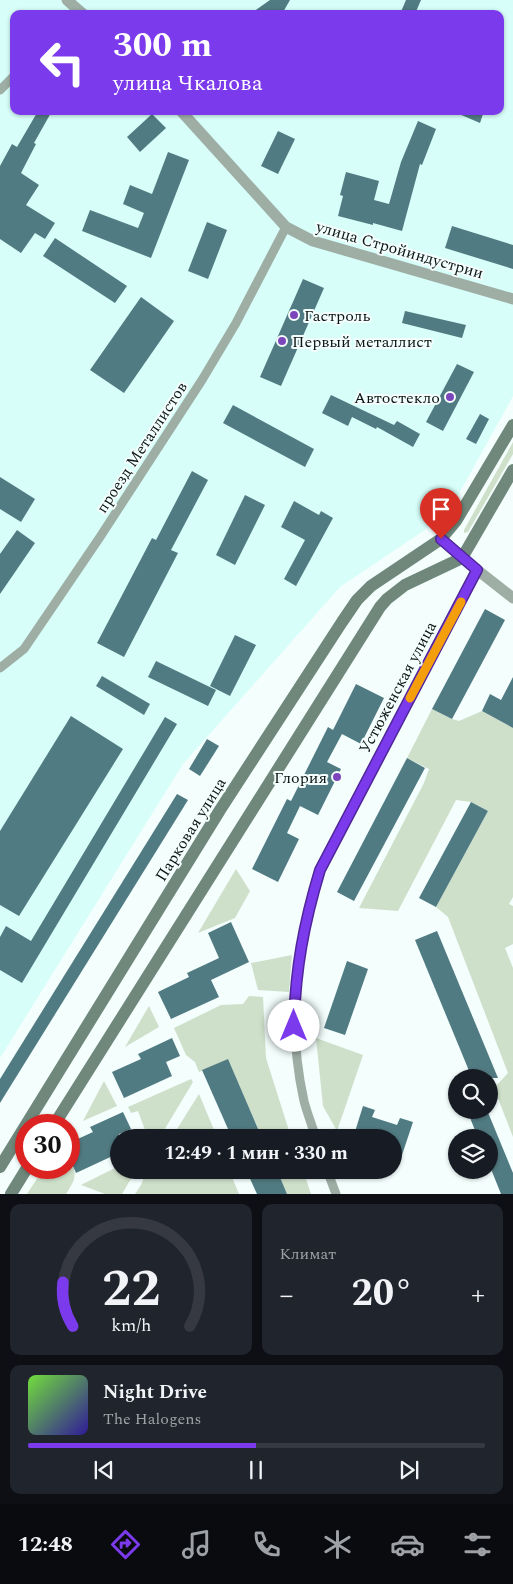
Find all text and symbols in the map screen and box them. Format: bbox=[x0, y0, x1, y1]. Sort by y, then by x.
text: 300 m bbox=[113, 19, 212, 72]
icon: left bbox=[30, 30, 95, 95]
text: улица Чкалова bbox=[113, 67, 263, 100]
street label: улица Стройиндустрии bbox=[312, 214, 486, 285]
place label: Гастроль bbox=[304, 304, 370, 328]
marker: Гастроль bbox=[288, 309, 300, 321]
place label: Первый металлист bbox=[292, 330, 432, 354]
marker: Первый металлист bbox=[276, 335, 288, 347]
street label: проезд Металлистов bbox=[90, 377, 193, 518]
place label: Автостекло bbox=[354, 386, 440, 410]
marker: Автостекло bbox=[444, 391, 456, 403]
pin bbox=[420, 488, 462, 539]
icon: arrive bbox=[427, 495, 455, 523]
street label: Устюженская улица bbox=[353, 617, 443, 758]
place label: Глория bbox=[274, 766, 327, 790]
marker: Глория bbox=[331, 771, 343, 783]
street label: Парковая улица bbox=[149, 773, 233, 886]
position arrow bbox=[267, 999, 319, 1051]
map controls bbox=[448, 1069, 498, 1179]
button: search bbox=[448, 1069, 498, 1119]
speed limit sign: 30 bbox=[15, 1114, 80, 1179]
button: layers bbox=[448, 1129, 498, 1179]
text: 12:49 · 1 мин · 330 m bbox=[164, 1139, 348, 1168]
text: Климат bbox=[280, 1242, 336, 1266]
text: 22 bbox=[102, 1250, 160, 1329]
text: 20° bbox=[351, 1265, 413, 1323]
text: − bbox=[280, 1274, 294, 1317]
text: + bbox=[471, 1274, 485, 1317]
text: km/h bbox=[111, 1312, 151, 1339]
text: Night Drive bbox=[103, 1378, 207, 1407]
text: The Halogens bbox=[103, 1407, 201, 1431]
icon: previous bbox=[90, 1456, 118, 1484]
icon: pause bbox=[242, 1456, 270, 1484]
icon: next bbox=[395, 1456, 423, 1484]
icon: directions bbox=[108, 1527, 143, 1562]
icon: music bbox=[179, 1527, 214, 1562]
icon: phone bbox=[249, 1527, 284, 1562]
icon: climate bbox=[320, 1527, 355, 1562]
icon: car bbox=[390, 1527, 425, 1562]
icon: filters bbox=[460, 1527, 495, 1562]
text: 12:48 bbox=[18, 1528, 73, 1561]

